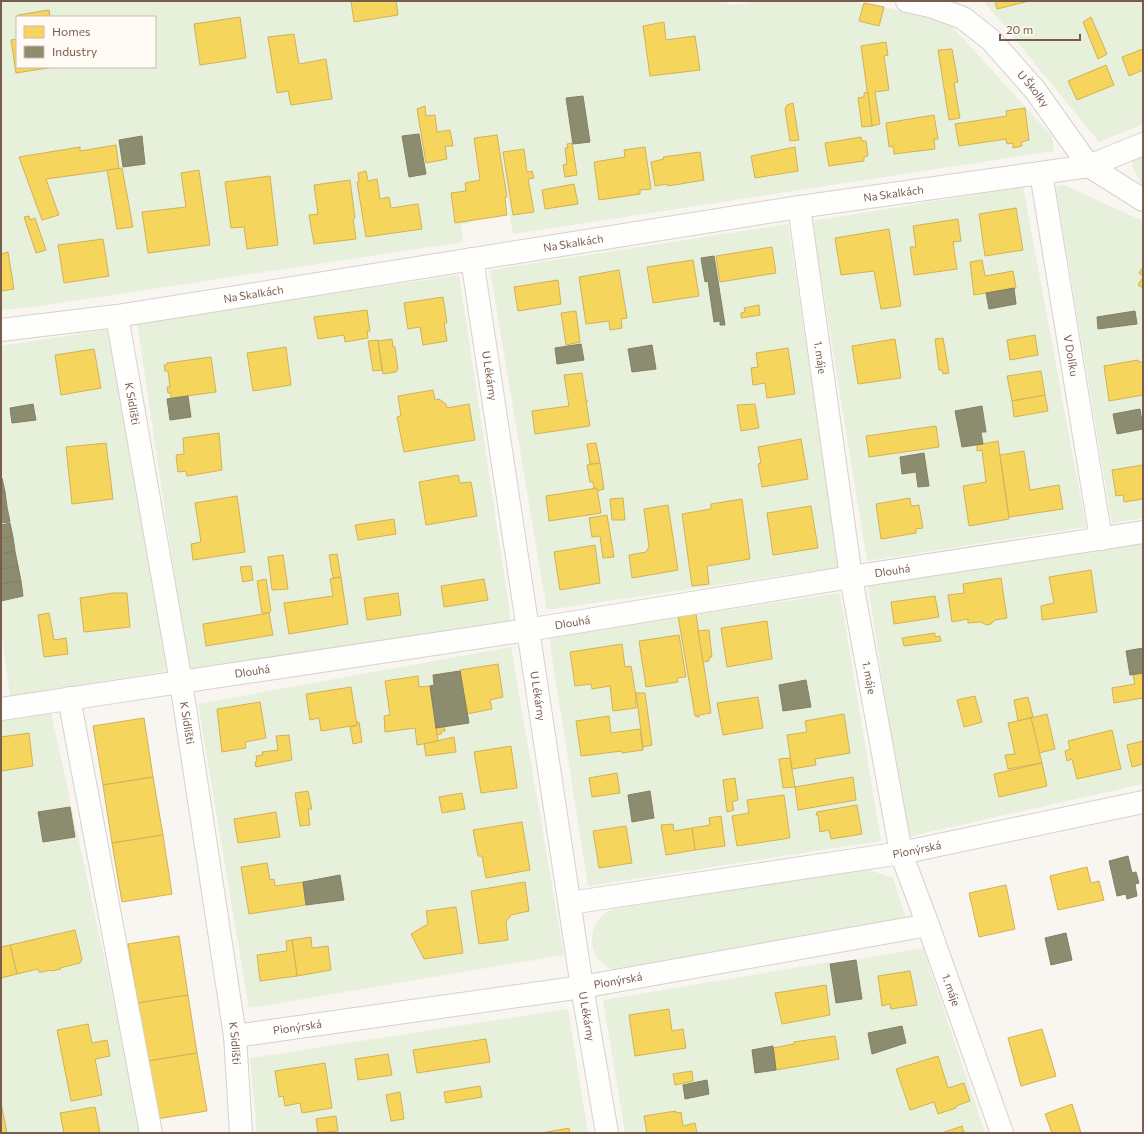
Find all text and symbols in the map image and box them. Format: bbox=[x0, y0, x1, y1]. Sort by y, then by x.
legend bbox=[16, 16, 156, 68]
scale bar bbox=[1000, 16, 1080, 42]
text: 20 m bbox=[1006, 22, 1033, 36]
text: Homes bbox=[52, 24, 90, 38]
text: Industry bbox=[52, 44, 97, 58]
street label: U Školky bbox=[1015, 68, 1052, 110]
street label: Na Skalkách bbox=[863, 182, 924, 204]
street label: Na Skalkách bbox=[542, 231, 604, 254]
street label: Na Skalkách bbox=[222, 283, 284, 305]
street label: V Dolíku bbox=[1062, 334, 1081, 377]
street label: 1. máje bbox=[812, 340, 829, 375]
street label: U Lékárny bbox=[480, 350, 500, 402]
street label: K Sídlišti bbox=[123, 381, 143, 426]
street label: Dlouhá bbox=[874, 561, 911, 579]
street label: Dlouhá bbox=[554, 613, 591, 631]
street label: 1. máje bbox=[860, 660, 879, 695]
street label: Dlouhá bbox=[234, 662, 271, 680]
street label: U Lékárny bbox=[528, 670, 549, 722]
street label: K Sídlišti bbox=[178, 701, 197, 745]
street label: Pionýrská bbox=[892, 838, 942, 860]
street label: Pionýrská bbox=[593, 969, 643, 991]
street label: 1. máje bbox=[940, 972, 963, 1008]
street label: U Lékárny bbox=[577, 990, 598, 1042]
street label: Pionýrská bbox=[272, 1017, 323, 1037]
street label: K Sídlišti bbox=[227, 1021, 244, 1065]

